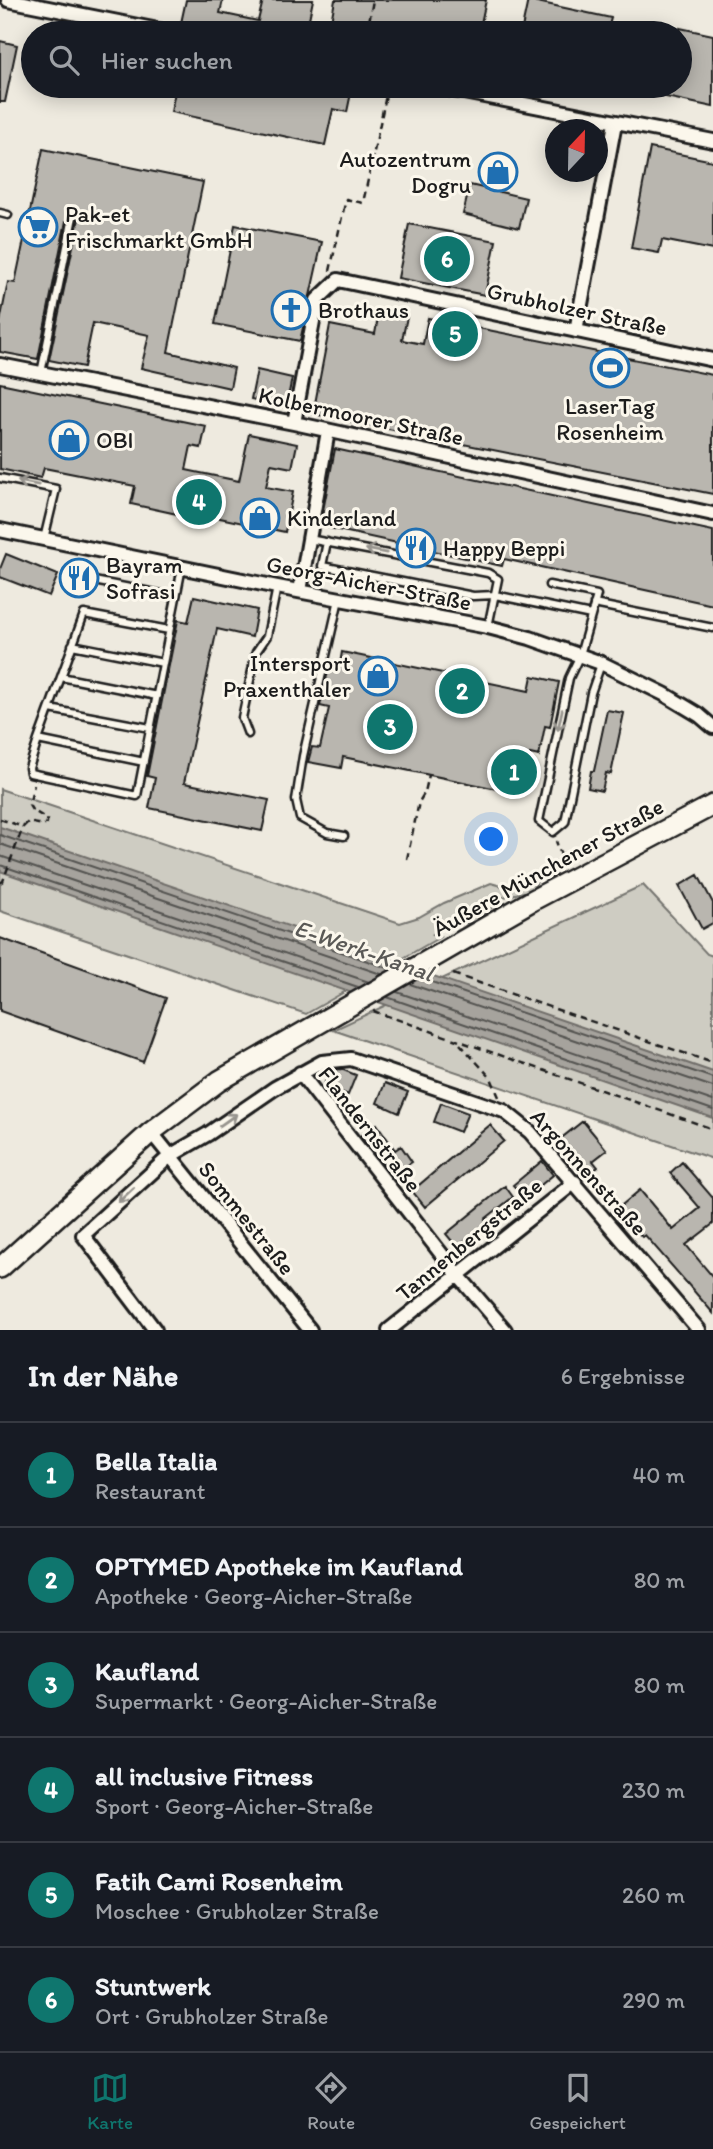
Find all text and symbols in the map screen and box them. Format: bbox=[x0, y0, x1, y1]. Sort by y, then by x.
search box bbox=[21, 21, 692, 98]
icon: search bbox=[45, 41, 83, 79]
text: Hier suchen bbox=[101, 44, 233, 76]
north arrow bbox=[545, 119, 608, 182]
place label: Autozentrum Dogru bbox=[339, 145, 471, 199]
shop icon: Autozentrum Dogru bbox=[477, 151, 519, 193]
place label: Pak-et Frischmarkt GmbH bbox=[65, 200, 253, 254]
supermarket icon: Pak-et Frischmarkt GmbH bbox=[17, 206, 59, 248]
pin: 6 bbox=[424, 233, 470, 285]
street label: Grubholzer Straße bbox=[484, 276, 670, 342]
church icon: Brothaus bbox=[270, 289, 312, 331]
place label: Brothaus bbox=[318, 296, 409, 324]
pin: 5 bbox=[432, 308, 478, 360]
sports icon: LaserTag Rosenheim bbox=[589, 347, 631, 389]
street label: Kolbermoorer Straße bbox=[256, 381, 466, 451]
place label: LaserTag Rosenheim bbox=[556, 392, 664, 446]
shop icon: OBI bbox=[48, 419, 90, 461]
place label: OBI bbox=[96, 426, 134, 454]
one-way arrow bbox=[17, 476, 40, 490]
pin: 4 bbox=[176, 476, 222, 528]
shop icon: Kinderland bbox=[239, 497, 281, 539]
place label: Kinderland bbox=[287, 504, 397, 532]
restaurant icon: Happy Beppi bbox=[395, 527, 437, 569]
place label: Happy Beppi bbox=[443, 534, 565, 562]
one-way arrow bbox=[365, 544, 388, 558]
street label: Georg-Aicher-Straße bbox=[264, 549, 474, 617]
place label: Bayram Sofrasi bbox=[106, 551, 183, 605]
restaurant icon: Bayram Sofrasi bbox=[58, 557, 100, 599]
place label: Intersport Praxenthaler bbox=[223, 649, 351, 703]
shop icon: Intersport Praxenthaler bbox=[357, 655, 399, 697]
pin: 2 bbox=[439, 665, 485, 717]
pin: 3 bbox=[367, 701, 413, 753]
one-way arrow bbox=[553, 708, 566, 731]
pin: 1 bbox=[491, 746, 537, 798]
street label: Äußere Münchener Straße bbox=[428, 792, 668, 942]
your location bbox=[474, 822, 508, 856]
water label: E-Werk-Kanal bbox=[291, 913, 439, 988]
street label: Flandernstraße bbox=[312, 1060, 428, 1198]
street label: Argonnenstraße bbox=[525, 1103, 653, 1241]
one-way arrow bbox=[218, 1113, 237, 1127]
street label: Sommestraße bbox=[193, 1155, 301, 1281]
street label: Tannenbergstraße bbox=[390, 1171, 548, 1307]
one-way arrow bbox=[117, 1187, 135, 1203]
text: In der Nähe bbox=[28, 1357, 178, 1394]
text: 6 Ergebnisse bbox=[561, 1362, 685, 1390]
text: Bella Italia bbox=[95, 1445, 217, 1477]
text: 1 bbox=[46, 1461, 56, 1489]
text: 40 m bbox=[632, 1461, 685, 1489]
text: Restaurant bbox=[95, 1477, 205, 1505]
text: OPTYMED Apotheke im Kaufland bbox=[95, 1550, 463, 1582]
text: 2 bbox=[45, 1566, 57, 1594]
text: 80 m bbox=[634, 1566, 685, 1594]
text: Apotheke · Georg-Aicher-Straße bbox=[95, 1582, 413, 1610]
text: Kaufland bbox=[95, 1655, 199, 1687]
text: 3 bbox=[45, 1671, 57, 1699]
text: 80 m bbox=[634, 1671, 685, 1699]
text: Supermarkt · Georg-Aicher-Straße bbox=[95, 1687, 437, 1715]
text: all inclusive Fitness bbox=[95, 1760, 313, 1792]
text: 4 bbox=[44, 1776, 58, 1804]
text: 230 m bbox=[622, 1776, 685, 1804]
text: Sport · Georg-Aicher-Straße bbox=[95, 1792, 373, 1820]
text: Fatih Cami Rosenheim bbox=[95, 1865, 343, 1897]
text: 5 bbox=[45, 1881, 57, 1909]
text: 260 m bbox=[622, 1881, 685, 1909]
text: Moschee · Grubholzer Straße bbox=[95, 1897, 379, 1925]
text: Stuntwerk bbox=[95, 1970, 211, 2002]
text: 6 bbox=[45, 1986, 57, 2014]
text: 290 m bbox=[622, 1986, 685, 2014]
text: Ort · Grubholzer Straße bbox=[95, 2002, 329, 2030]
tab: Karte bbox=[87, 2069, 133, 2134]
tab: Route bbox=[307, 2069, 355, 2134]
tab: Gespeichert bbox=[529, 2069, 626, 2134]

